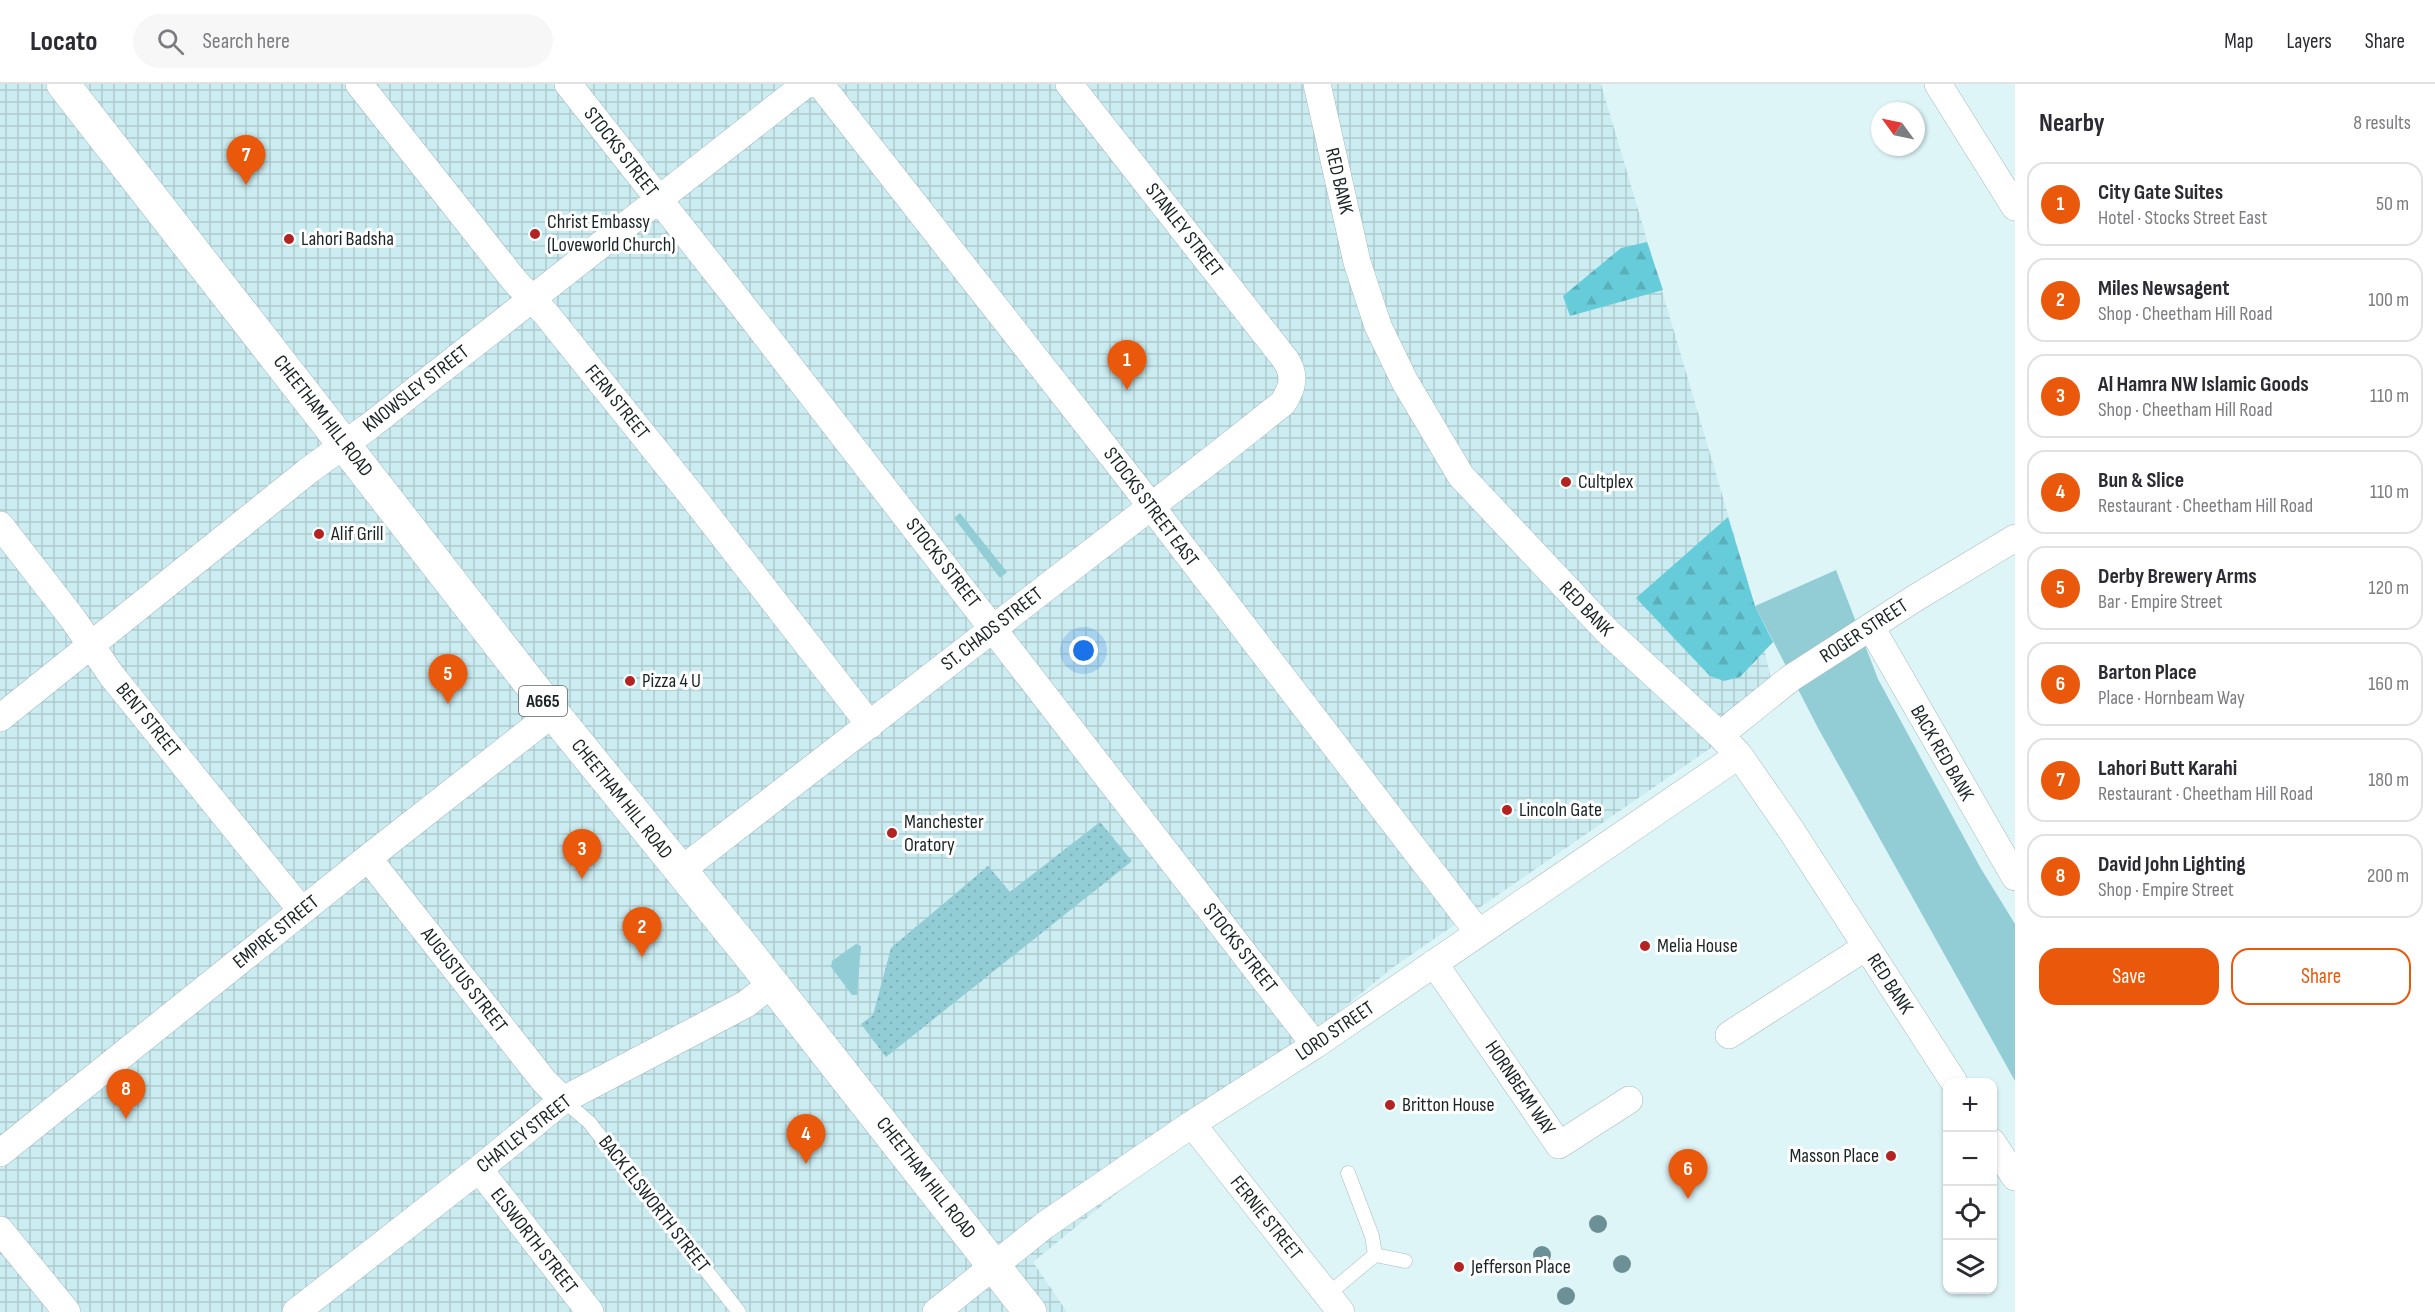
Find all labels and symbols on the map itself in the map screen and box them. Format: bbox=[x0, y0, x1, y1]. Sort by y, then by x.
street label: STOCKS STREET bbox=[579, 102, 663, 202]
north arrow bbox=[1871, 102, 1925, 156]
pin: 7 bbox=[226, 135, 266, 185]
street label: RED BANK bbox=[1320, 146, 1358, 216]
street label: STANLEY STREET bbox=[1140, 178, 1228, 282]
place label: Christ Embassy (Loveworld Church) bbox=[547, 210, 676, 257]
place label: Lahori Badsha bbox=[301, 227, 394, 251]
marker: Christ Embassy (Loveworld Church) bbox=[528, 227, 542, 241]
marker: Lahori Badsha bbox=[282, 232, 296, 246]
street label: KNOWSLEY STREET bbox=[358, 340, 474, 438]
pin: 1 bbox=[1108, 340, 1146, 390]
street label: CHEETHAM HILL ROAD bbox=[268, 350, 378, 482]
street label: FERN STREET bbox=[580, 360, 654, 444]
street label: STOCKS STREET EAST bbox=[1098, 443, 1204, 571]
place label: Cultplex bbox=[1578, 470, 1634, 494]
marker: Cultplex bbox=[1559, 475, 1573, 489]
street label: STOCKS STREET bbox=[901, 513, 985, 613]
place label: Alif Grill bbox=[330, 522, 384, 546]
marker: Alif Grill bbox=[312, 527, 326, 541]
street label: RED BANK bbox=[1554, 576, 1618, 642]
street label: ST. CHADS STREET bbox=[936, 582, 1048, 676]
street label: ROGER STREET bbox=[1816, 594, 1912, 668]
your location bbox=[1069, 636, 1098, 665]
pin: 5 bbox=[428, 654, 468, 704]
place label: Pizza 4 U bbox=[642, 669, 701, 693]
marker: Pizza 4 U bbox=[623, 674, 637, 688]
street label: BENT STREET bbox=[111, 678, 185, 762]
road number: A665 bbox=[519, 686, 567, 716]
street label: BACK RED BANK bbox=[1905, 701, 1979, 805]
street label: CHEETHAM HILL ROAD bbox=[566, 734, 678, 864]
place label: Lincoln Gate bbox=[1519, 798, 1602, 822]
marker: Lincoln Gate bbox=[1500, 803, 1514, 817]
place label: Manchester Oratory bbox=[904, 810, 984, 857]
marker: Manchester Oratory bbox=[885, 826, 899, 840]
pin: 3 bbox=[562, 830, 602, 879]
street label: EMPIRE STREET bbox=[228, 890, 324, 974]
street label: STOCKS STREET bbox=[1198, 898, 1282, 998]
pin: 2 bbox=[622, 908, 662, 957]
street label: AUGUSTUS STREET bbox=[415, 922, 512, 1037]
place label: Melia House bbox=[1657, 934, 1738, 958]
marker: Melia House bbox=[1638, 939, 1652, 953]
street label: RED BANK bbox=[1862, 949, 1918, 1019]
street label: LORD STREET bbox=[1291, 996, 1379, 1066]
street label: HORNBEAM WAY bbox=[1480, 1036, 1561, 1140]
pin: 8 bbox=[106, 1070, 146, 1119]
street label: CHATLEY STREET bbox=[472, 1090, 576, 1178]
place label: Britton House bbox=[1402, 1093, 1494, 1117]
marker: Britton House bbox=[1383, 1098, 1397, 1112]
street label: CHEETHAM HILL ROAD bbox=[871, 1112, 981, 1244]
pin: 4 bbox=[786, 1114, 826, 1164]
street label: BACK ELSWORTH STREET bbox=[593, 1131, 715, 1277]
place label: Masson Place bbox=[1789, 1144, 1879, 1168]
marker: Masson Place bbox=[1884, 1149, 1898, 1163]
pin: 6 bbox=[1668, 1150, 1708, 1199]
street label: FERNIE STREET bbox=[1225, 1171, 1307, 1265]
street label: ELSWORTH STREET bbox=[485, 1183, 583, 1299]
place label: Jefferson Place bbox=[1470, 1255, 1571, 1279]
marker: Jefferson Place bbox=[1452, 1260, 1466, 1274]

